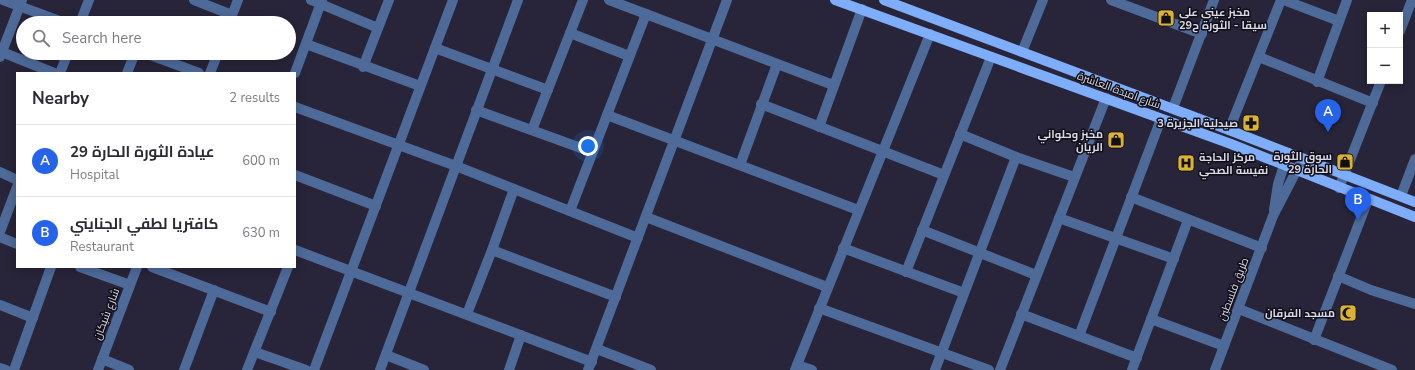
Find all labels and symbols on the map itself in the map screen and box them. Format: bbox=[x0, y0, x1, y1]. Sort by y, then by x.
place label: مخبز عيني على سيقا - الثورة ح29 bbox=[1179, 5, 1267, 33]
shop icon: مخبز عيني على سيقا - الثورة ح29 bbox=[1156, 8, 1176, 28]
street label: شارع امبدة العاشرة bbox=[1075, 68, 1162, 112]
pin: A bbox=[1315, 99, 1341, 132]
pharmacy icon: صيدلية الجزيرة 3 bbox=[1241, 113, 1261, 133]
place label: صيدلية الجزيرة 3 bbox=[1157, 116, 1238, 131]
place label: مخبز وحلواني الريان bbox=[1038, 127, 1103, 155]
shop icon: مخبز وحلواني الريان bbox=[1106, 130, 1126, 150]
your location bbox=[578, 136, 598, 156]
place label: سوق الثورة الحارة 29 bbox=[1273, 149, 1332, 177]
place label: مركز الحاجة نفيسة الصحي bbox=[1199, 150, 1268, 180]
shop icon: سوق الثورة الحارة 29 bbox=[1335, 152, 1355, 172]
hospital icon: مركز الحاجة نفيسة الصحي bbox=[1176, 153, 1196, 173]
pin: B bbox=[1345, 187, 1371, 220]
street label: طريق فلسطين bbox=[1215, 255, 1252, 323]
street label: شارع شيكان bbox=[90, 286, 123, 342]
mosque icon: مسجد الفرقان bbox=[1338, 303, 1358, 323]
place label: مسجد الفرقان bbox=[1265, 306, 1335, 321]

